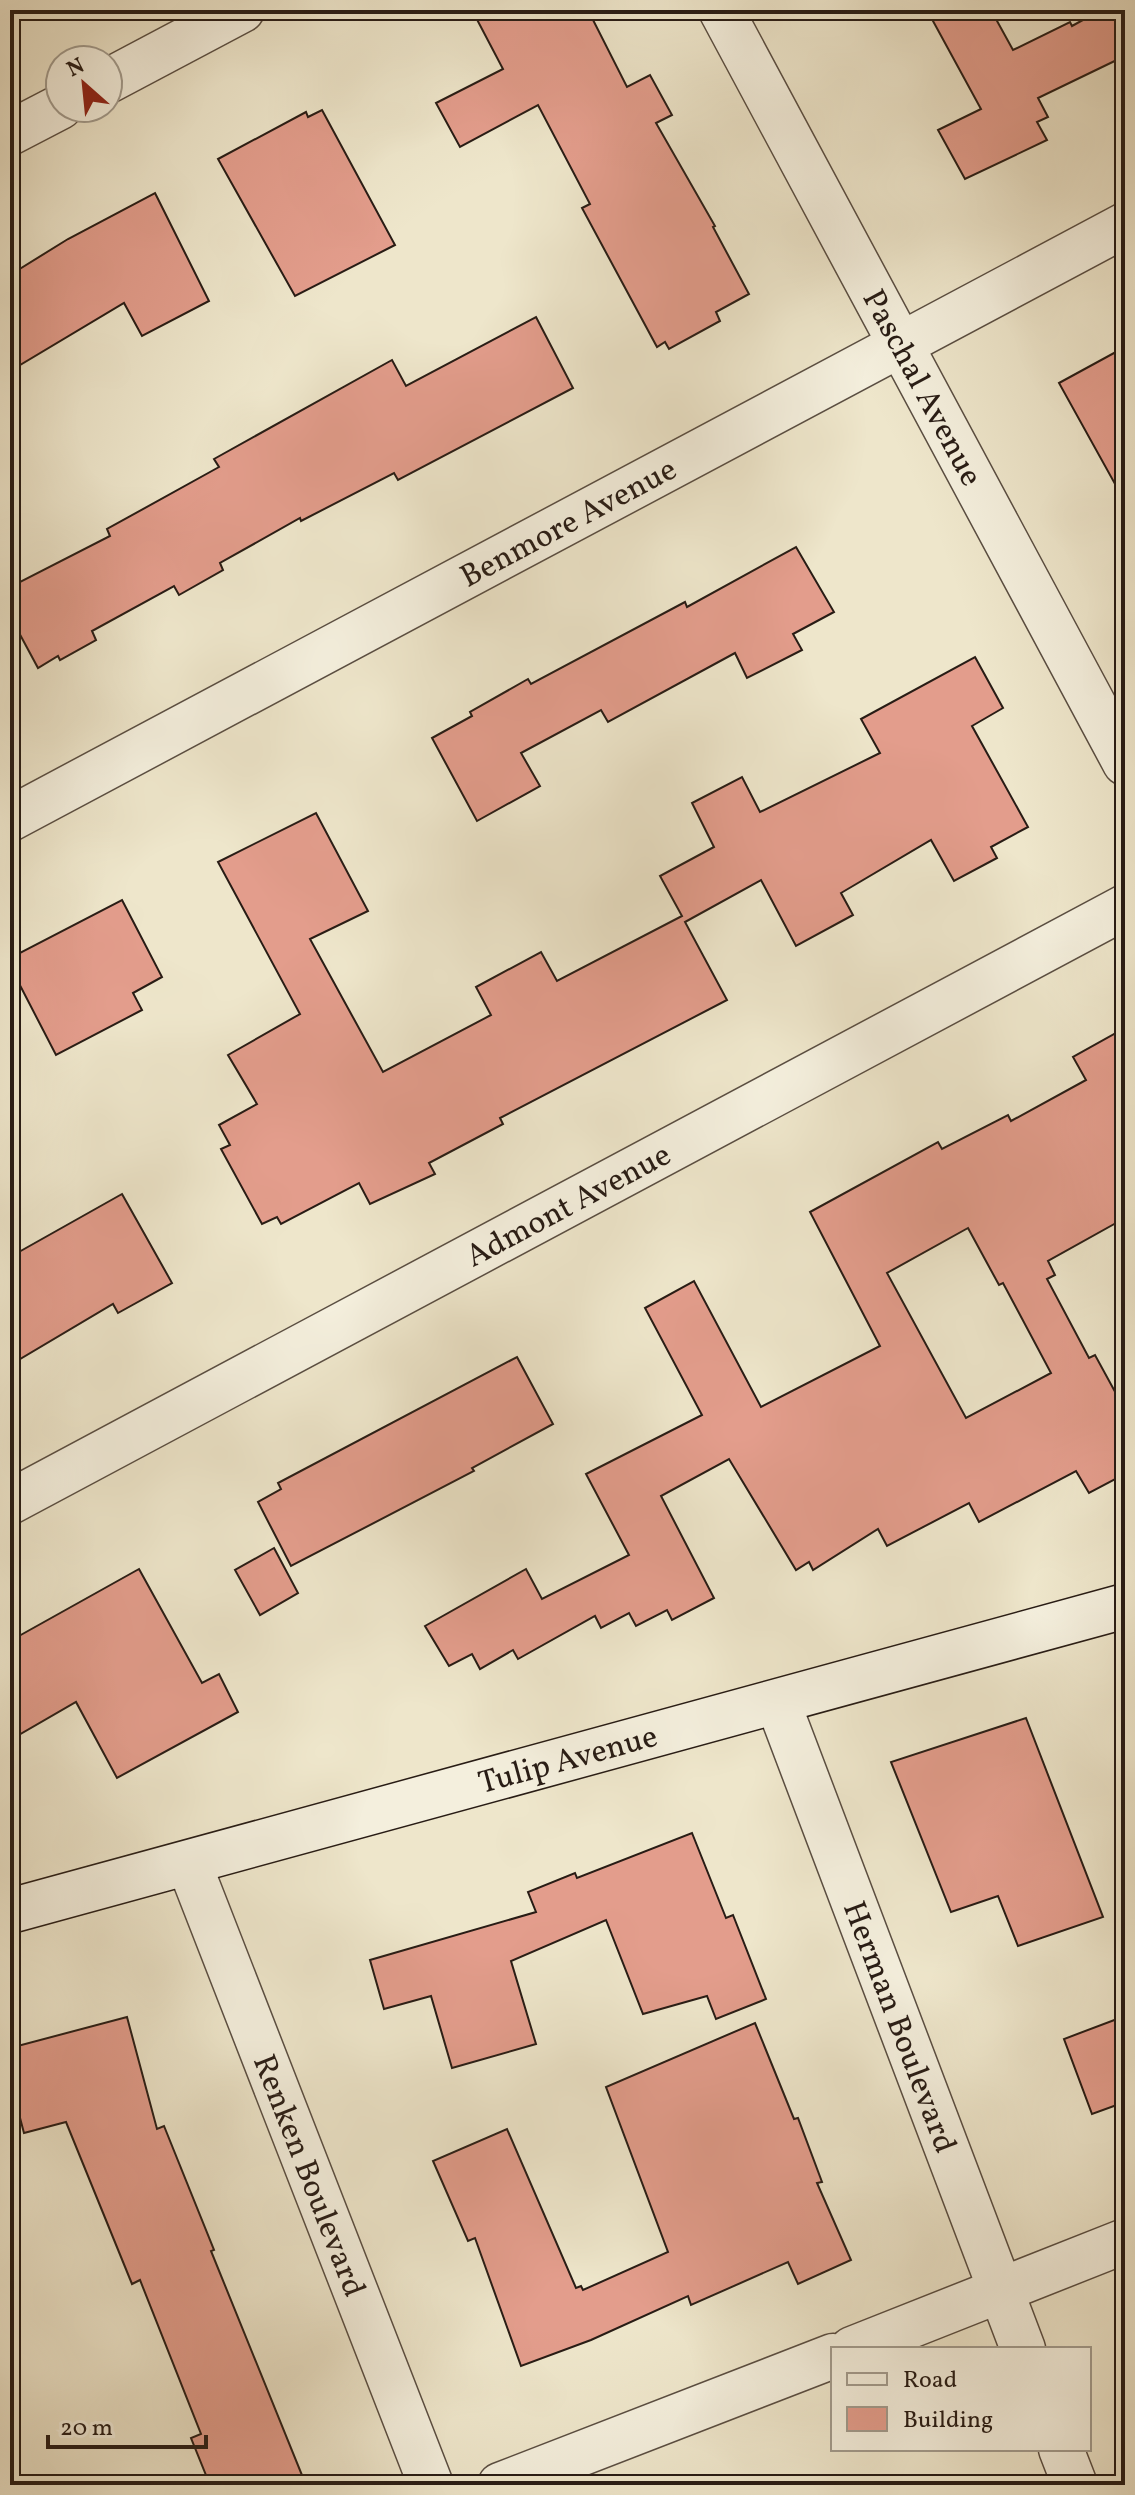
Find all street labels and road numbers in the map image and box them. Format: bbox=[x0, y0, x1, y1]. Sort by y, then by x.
street label: Paschal Avenue bbox=[850, 282, 991, 495]
street label: Benmore Avenue bbox=[453, 449, 685, 600]
street label: Admont Avenue bbox=[459, 1134, 679, 1280]
street label: Tulip Avenue bbox=[474, 1716, 663, 1807]
street label: Herman Boulevard bbox=[830, 1895, 966, 2160]
street label: Renken Boulevard bbox=[240, 2049, 375, 2304]

